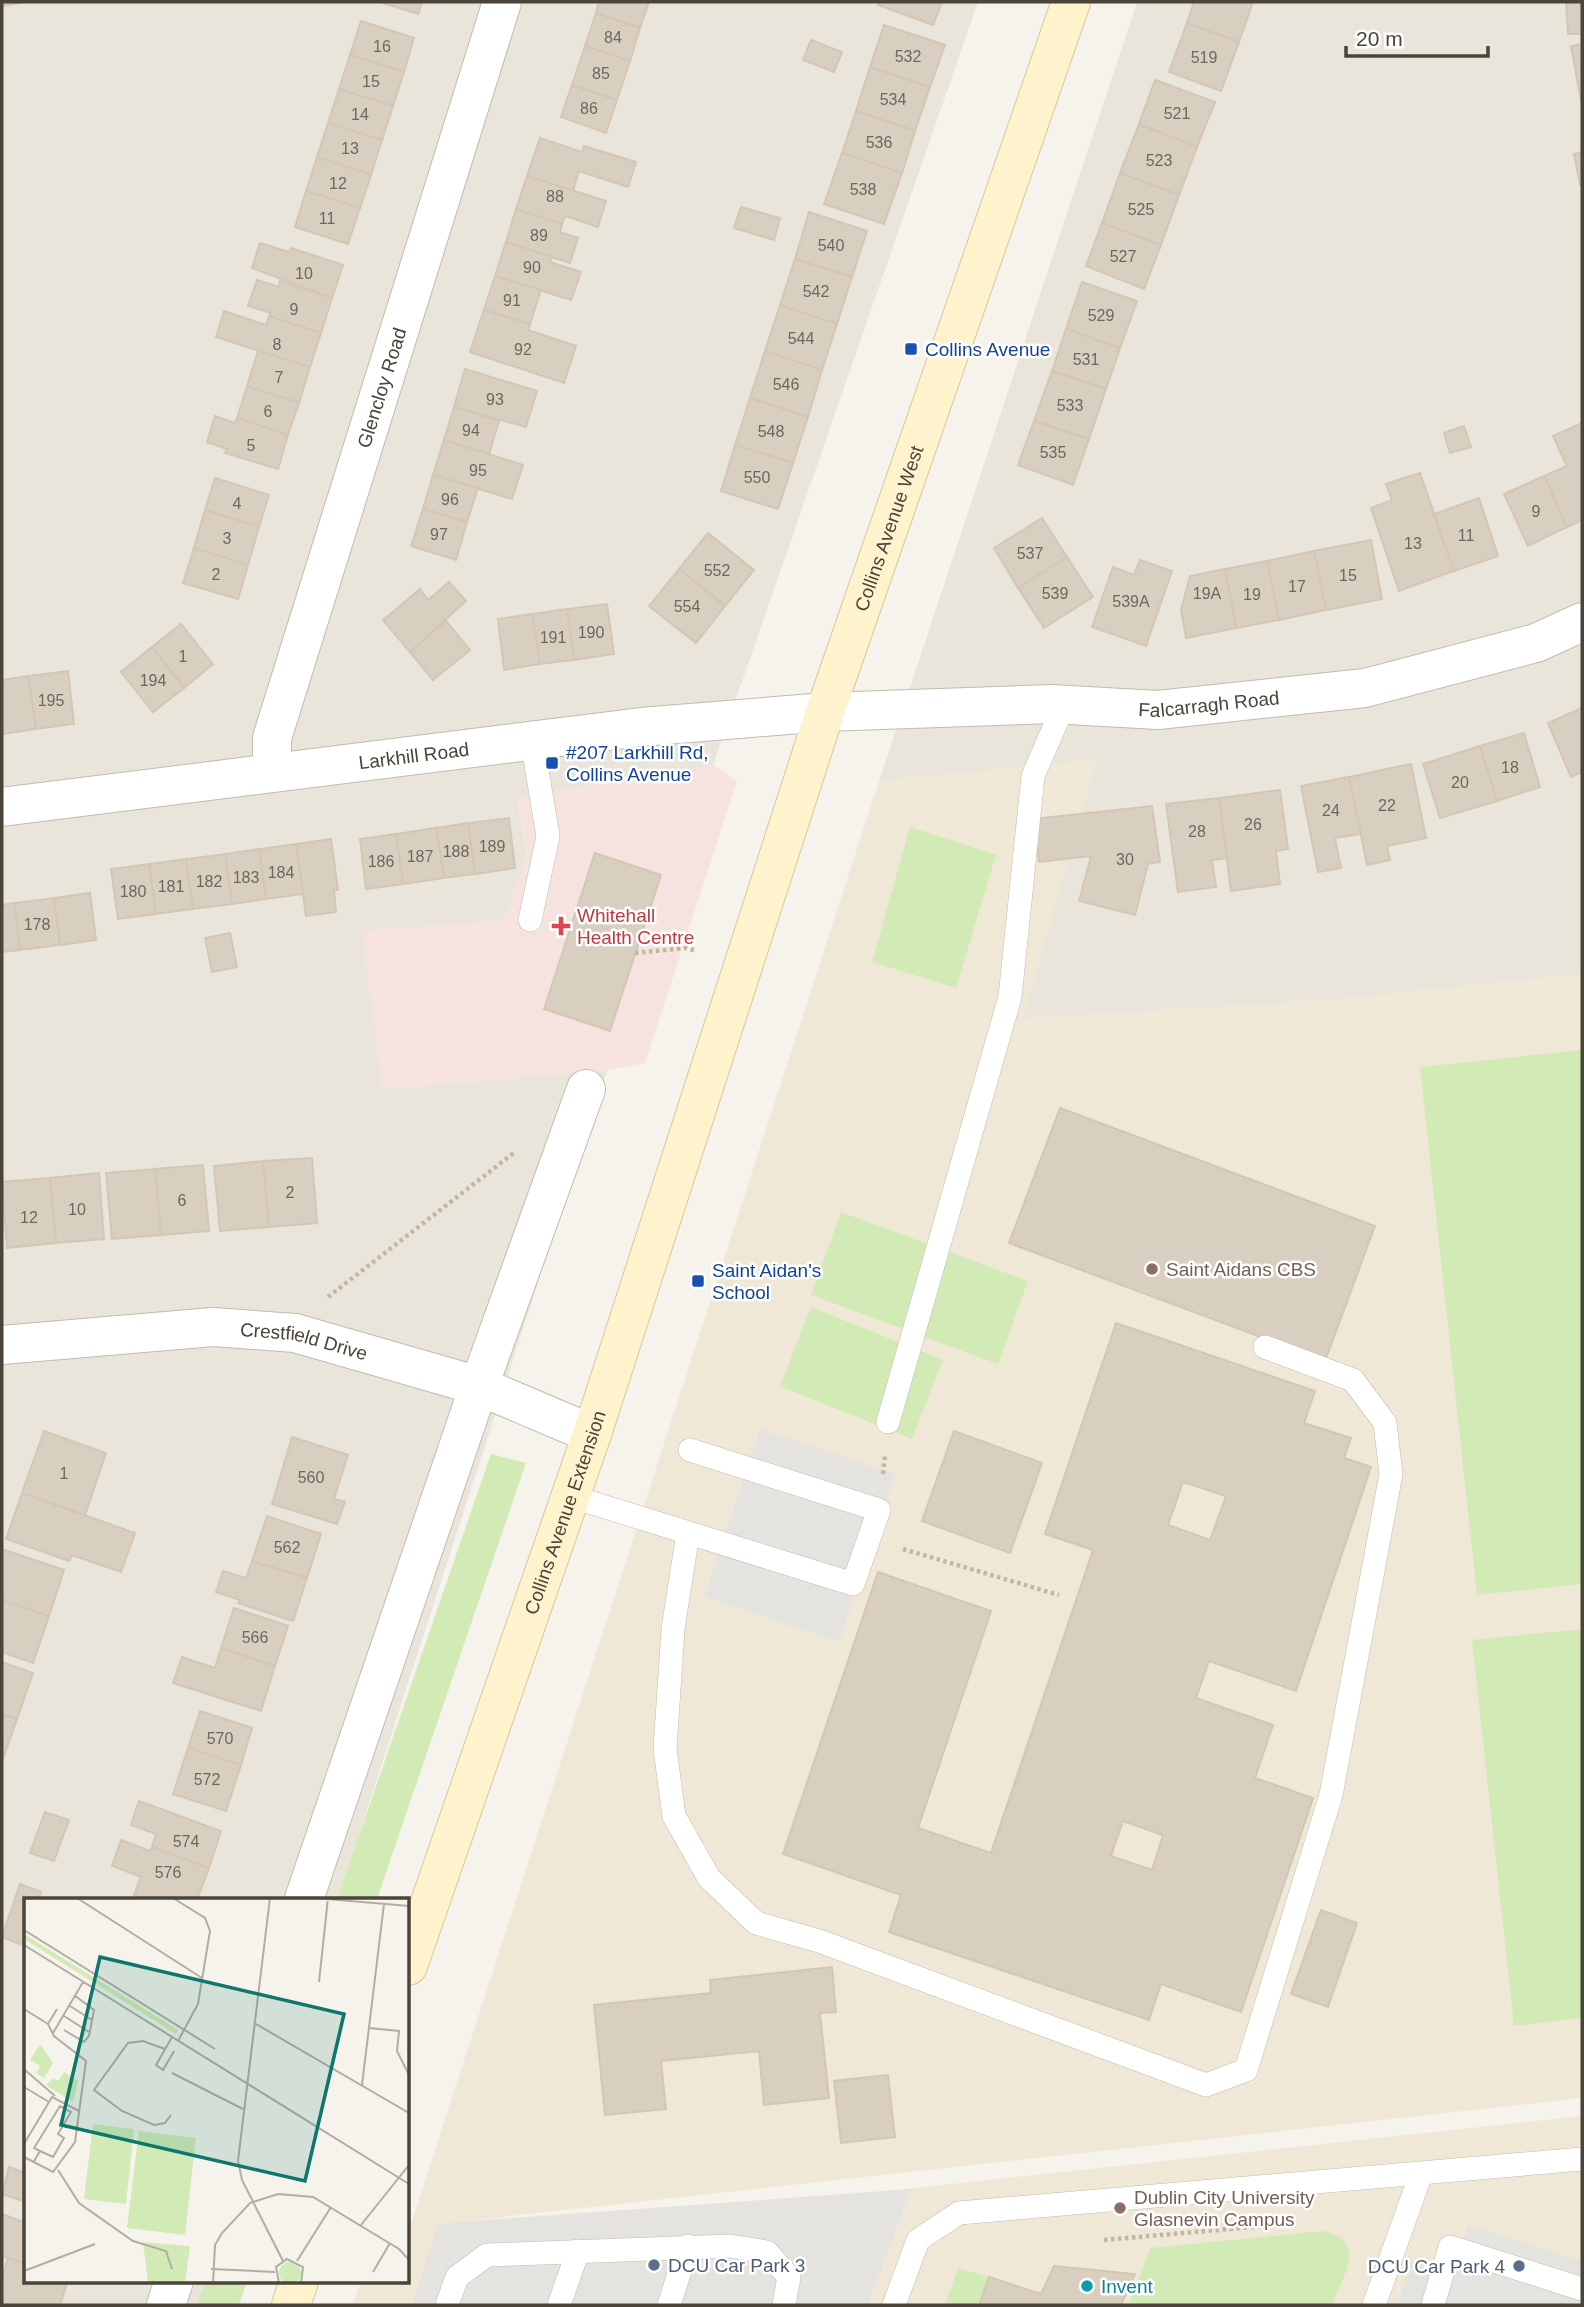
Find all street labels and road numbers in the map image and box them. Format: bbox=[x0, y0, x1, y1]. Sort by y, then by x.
street label: Glencloy Road bbox=[353, 325, 410, 450]
street label: Collins Avenue West bbox=[850, 442, 927, 614]
street label: Falcarragh Road bbox=[1138, 687, 1280, 721]
street label: Larkhill Road bbox=[357, 738, 470, 773]
street label: Crestfield Drive bbox=[239, 1319, 370, 1364]
street label: Collins Avenue Extension bbox=[520, 1408, 609, 1617]

